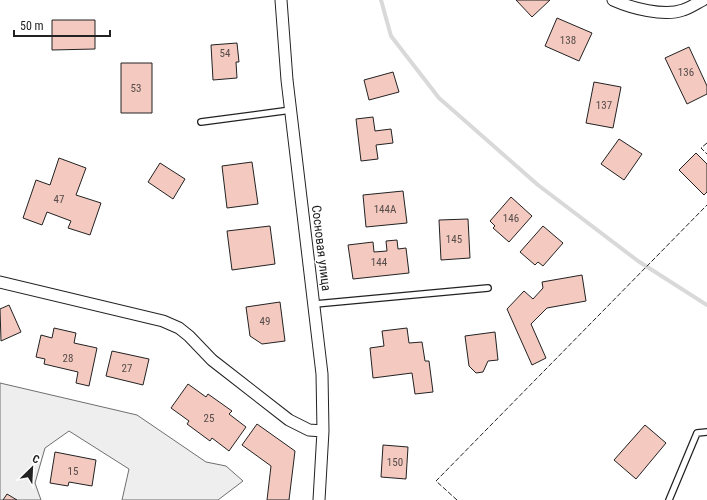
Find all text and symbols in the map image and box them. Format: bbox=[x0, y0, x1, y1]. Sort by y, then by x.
scale bar bbox=[14, 12, 110, 38]
text: 50 m bbox=[20, 19, 44, 33]
house number: 138 bbox=[560, 34, 576, 47]
house number: 54 bbox=[220, 47, 231, 60]
house number: 136 bbox=[678, 66, 694, 79]
house number: 53 bbox=[131, 82, 141, 95]
house number: 137 bbox=[596, 99, 612, 112]
house number: 47 bbox=[54, 193, 64, 206]
house number: 144А bbox=[374, 203, 397, 216]
street label: Сосновая улица bbox=[309, 204, 334, 292]
house number: 146 bbox=[503, 212, 519, 225]
house number: 145 bbox=[446, 233, 462, 246]
house number: 144 bbox=[371, 256, 388, 269]
house number: 49 bbox=[260, 315, 270, 328]
house number: 28 bbox=[63, 352, 73, 365]
house number: 27 bbox=[122, 362, 132, 375]
house number: 25 bbox=[204, 412, 214, 425]
north arrow bbox=[12, 448, 52, 488]
text: С bbox=[30, 452, 41, 467]
house number: 150 bbox=[387, 456, 403, 469]
house number: 15 bbox=[68, 465, 78, 478]

